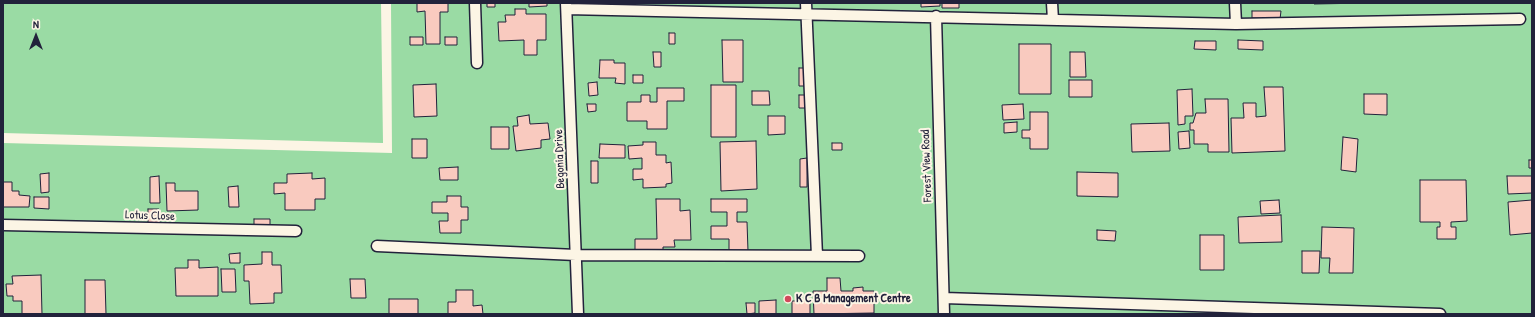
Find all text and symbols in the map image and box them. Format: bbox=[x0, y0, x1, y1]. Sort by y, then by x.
north arrow bbox=[16, 16, 56, 56]
text: N bbox=[33, 17, 39, 31]
street label: Begonia Drive bbox=[552, 129, 568, 189]
street label: Forest View Road bbox=[919, 130, 935, 202]
street label: Lotus Close bbox=[125, 208, 175, 224]
place label: K C B Management Centre bbox=[796, 292, 911, 306]
marker: K C B Management Centre bbox=[783, 294, 793, 304]

